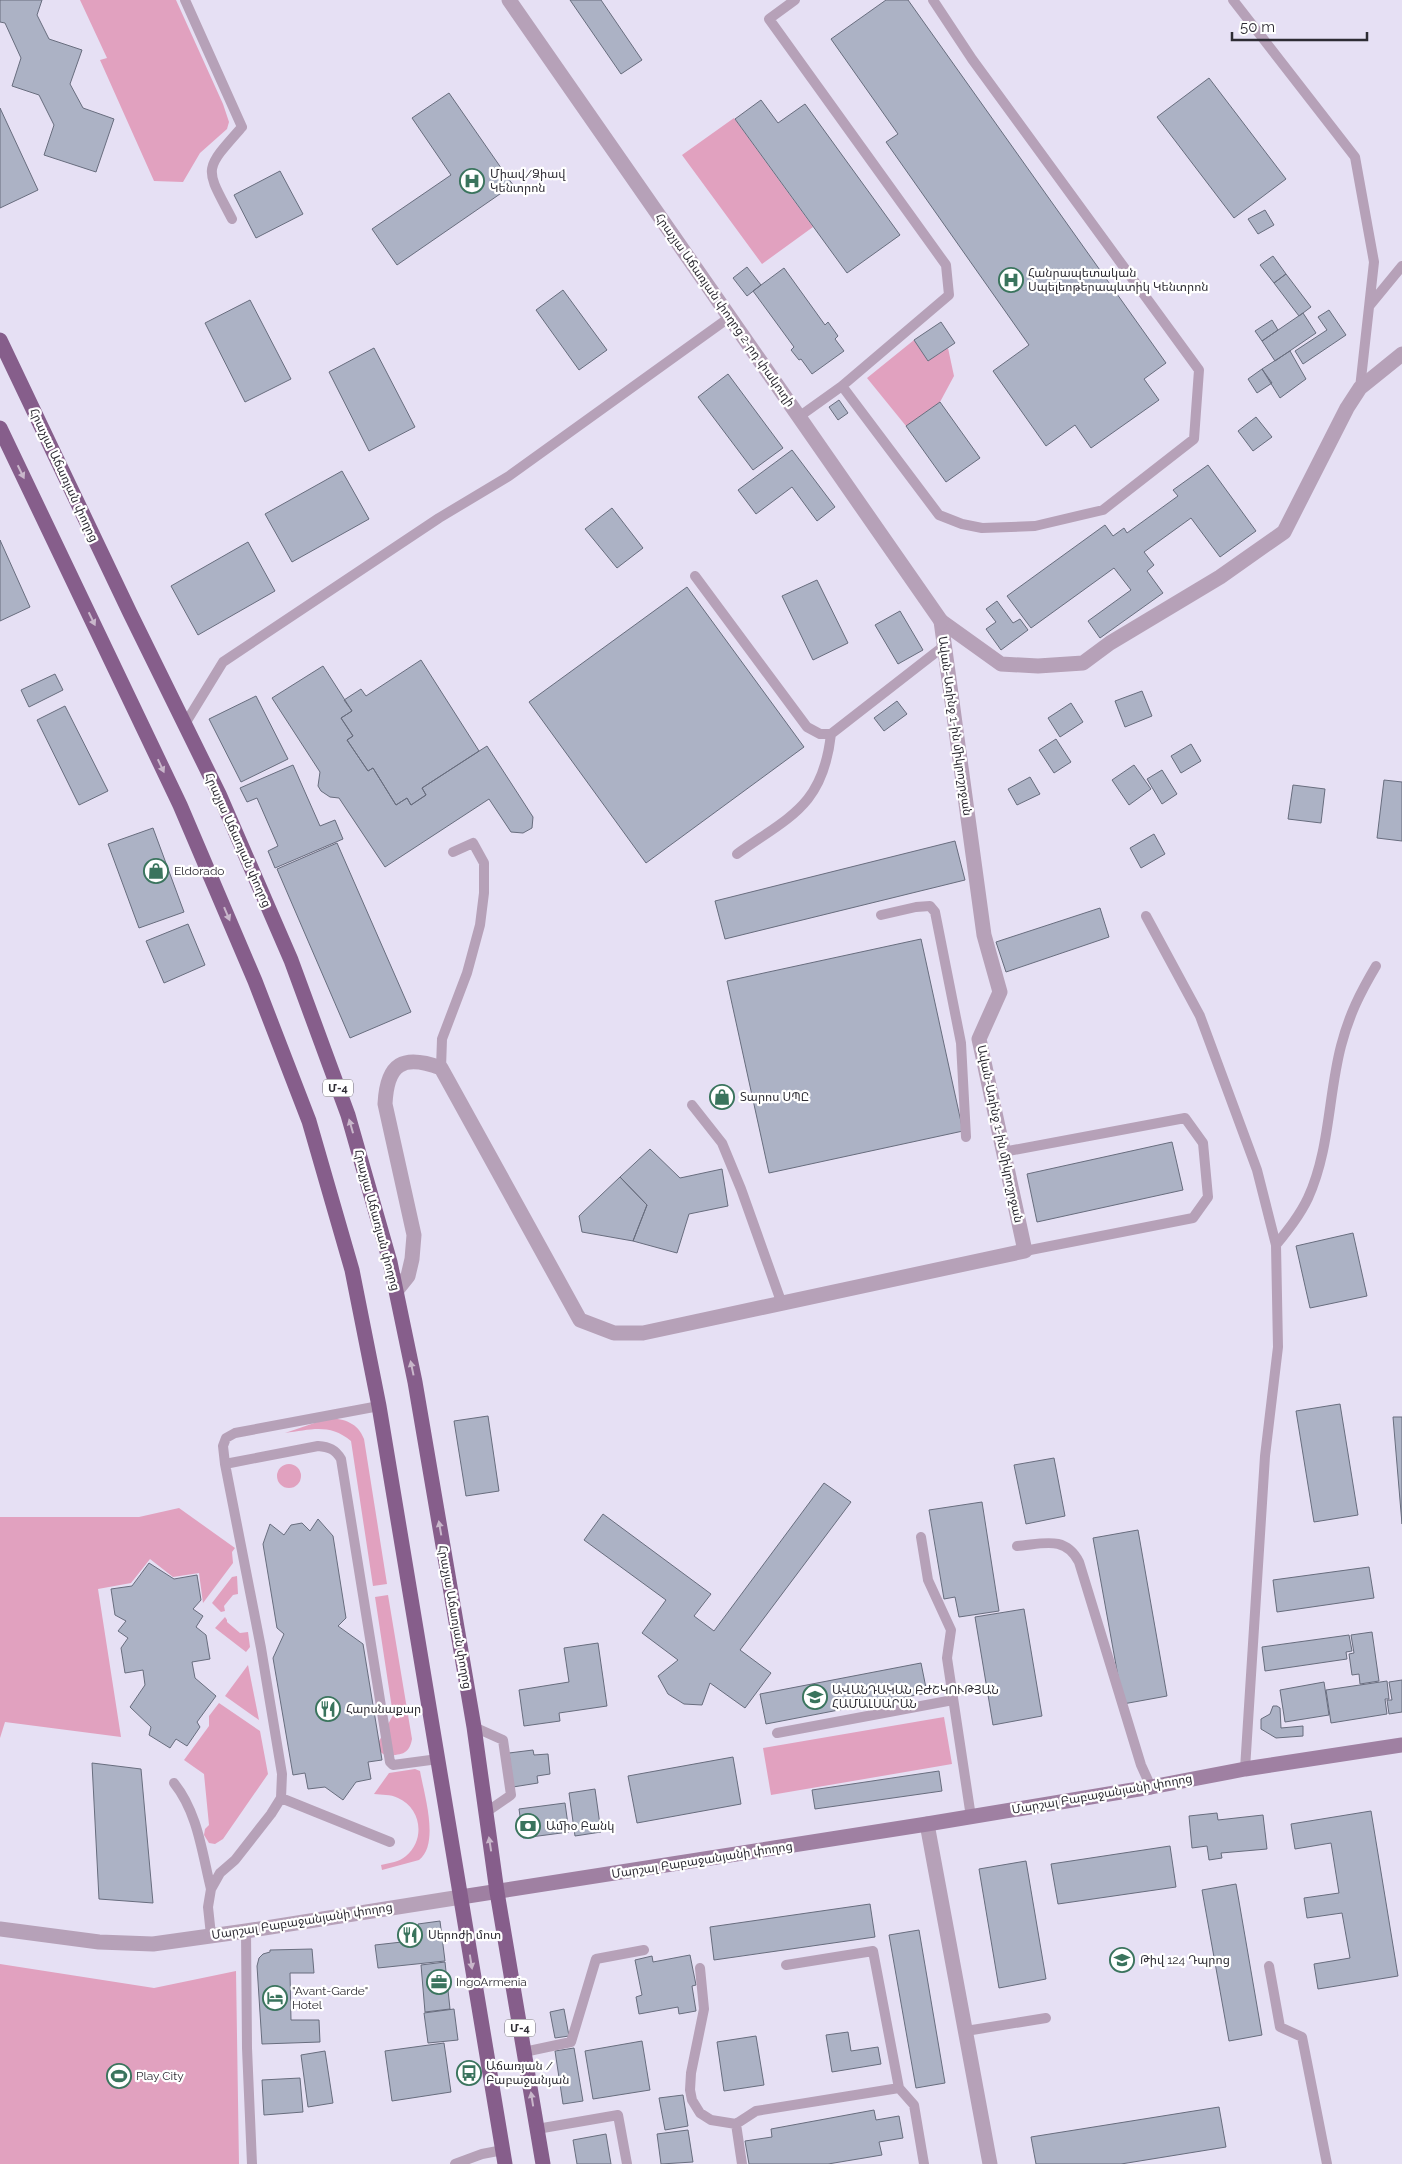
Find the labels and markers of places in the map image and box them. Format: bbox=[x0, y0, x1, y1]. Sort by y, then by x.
place label: Միավ/Ձիավ Կենտրոն bbox=[490, 167, 566, 195]
hospital icon: Միավ/Ձիավ Կենտրոն bbox=[459, 168, 485, 194]
place label: Հանրապետական Սպելեոթերապևտիկ Կենտրոն bbox=[1028, 266, 1209, 294]
hospital icon: Հանրապետական Սպելեոթերապևտիկ Կենտրոն bbox=[998, 267, 1024, 293]
shop icon: Eldorado bbox=[143, 858, 169, 884]
place label: Eldorado bbox=[174, 864, 225, 878]
shop icon: Տարոս ՍՊԸ bbox=[709, 1084, 735, 1110]
place label: Տարոս ՍՊԸ bbox=[740, 1090, 809, 1104]
place label: ԱՎԱՆԴԱԿԱՆ ԲԺՇԿՈՒԹՅԱՆ ՀԱՄԱԼՍԱՐԱՆ bbox=[832, 1683, 999, 1711]
school or university icon: ԱՎԱՆԴԱԿԱՆ ԲԺՇԿՈՒԹՅԱՆ ՀԱՄԱԼՍԱՐԱՆ bbox=[802, 1684, 828, 1710]
restaurant icon: Հարսնաքար bbox=[315, 1696, 341, 1722]
place label: Հարսնաքար bbox=[346, 1702, 421, 1716]
bank icon: Ամիօ Բանկ bbox=[515, 1813, 541, 1839]
place label: Ամիօ Բանկ bbox=[546, 1819, 614, 1833]
restaurant icon: Սերոժի մոտ bbox=[397, 1922, 423, 1948]
place label: Սերոժի մոտ bbox=[428, 1928, 501, 1942]
school or university icon: Թիվ 124 Դպրոց bbox=[1109, 1947, 1135, 1973]
place label: Թիվ 124 Դպրոց bbox=[1140, 1953, 1230, 1967]
office icon: IngoArmenia bbox=[426, 1969, 452, 1995]
place label: IngoArmenia bbox=[456, 1975, 527, 1989]
place label: "Avant-Garde" Hotel bbox=[292, 1984, 368, 2012]
hotel icon: "Avant-Garde" Hotel bbox=[262, 1985, 288, 2011]
place label: Աճառյան / Բաբաջանյան bbox=[486, 2059, 569, 2087]
bus stop icon: Աճառյան / Բաբաջանյան bbox=[456, 2060, 482, 2086]
sports icon: Play City bbox=[106, 2063, 132, 2089]
place label: Play City bbox=[136, 2069, 184, 2083]

